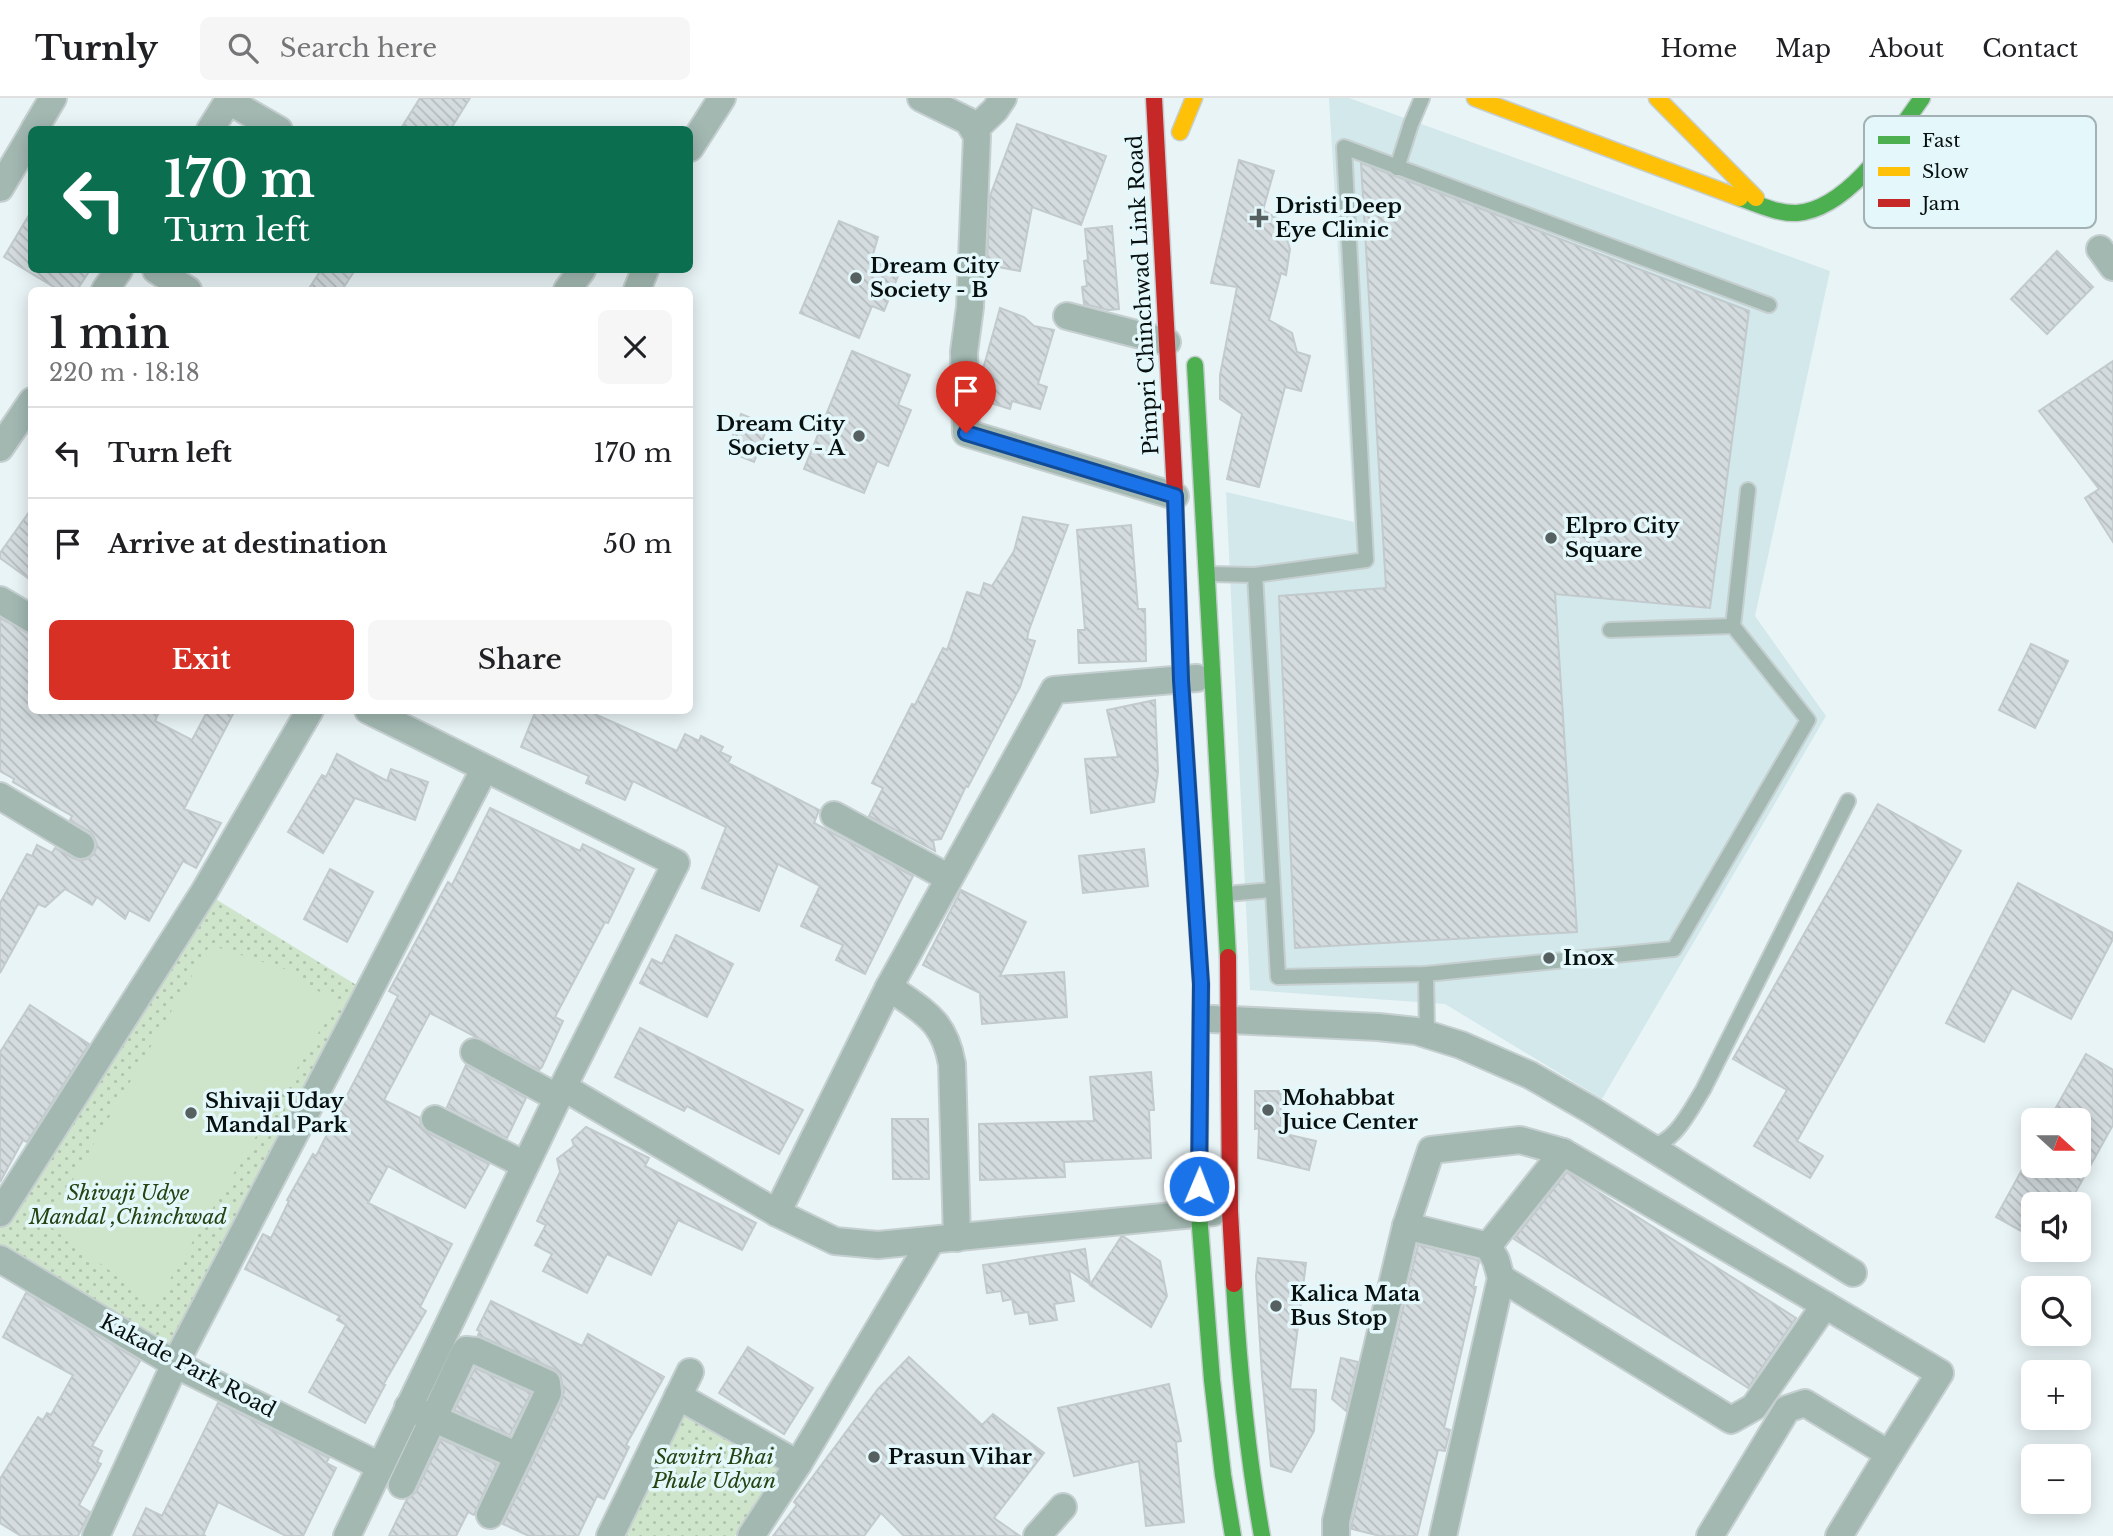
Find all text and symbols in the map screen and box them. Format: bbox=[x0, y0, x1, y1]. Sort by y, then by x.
search box bbox=[200, 17, 690, 80]
text: Turnly bbox=[35, 28, 158, 69]
icon: search bbox=[224, 29, 262, 67]
text: Search here bbox=[280, 32, 437, 64]
text: Home bbox=[1661, 34, 1737, 63]
text: Map bbox=[1775, 34, 1831, 63]
text: About bbox=[1869, 34, 1944, 63]
text: Contact bbox=[1982, 34, 2078, 63]
legend bbox=[1864, 116, 2096, 228]
text: Fast bbox=[1922, 129, 1961, 152]
street label: Pimpri Chinchwad Link Road bbox=[1122, 134, 1164, 456]
text: 170 m bbox=[164, 149, 315, 210]
icon: left bbox=[49, 154, 140, 245]
text: Slow bbox=[1922, 160, 1969, 183]
text: Jam bbox=[1919, 192, 1960, 215]
place label: Dristi Deep Eye Clinic bbox=[1275, 193, 1402, 243]
marker: Dristi Deep Eye Clinic bbox=[1249, 208, 1269, 228]
text: Turn left bbox=[164, 210, 310, 250]
place label: Dream City Society - B bbox=[870, 253, 1000, 303]
marker: Dream City Society - B bbox=[848, 270, 864, 286]
text: 1 min bbox=[49, 307, 170, 359]
button: close bbox=[598, 310, 672, 384]
text: 220 m · 18:18 bbox=[49, 359, 200, 387]
pin bbox=[936, 361, 996, 433]
icon: arrive bbox=[947, 372, 985, 410]
place label: Dream City Society - A bbox=[716, 411, 846, 461]
marker: Dream City Society - A bbox=[851, 428, 867, 444]
icon: left bbox=[49, 434, 87, 472]
text: Turn left bbox=[108, 437, 232, 469]
text: 170 m bbox=[593, 437, 672, 469]
place label: Elpro City Square bbox=[1565, 513, 1680, 563]
icon: arrive bbox=[49, 525, 87, 563]
text: Arrive at destination bbox=[108, 528, 388, 560]
text: 50 m bbox=[603, 528, 672, 560]
marker: Elpro City Square bbox=[1543, 530, 1559, 546]
button: Exit bbox=[49, 620, 354, 700]
button: Share bbox=[368, 620, 672, 700]
place label: Inox bbox=[1563, 945, 1615, 971]
marker: Inox bbox=[1541, 950, 1557, 966]
place label: Mohabbat Juice Center bbox=[1278, 1085, 1419, 1135]
place label: Shivaji Uday Mandal Park bbox=[205, 1088, 348, 1138]
marker: Mohabbat Juice Center bbox=[1260, 1102, 1276, 1118]
marker: Shivaji Uday Mandal Park bbox=[183, 1105, 199, 1121]
north arrow bbox=[2021, 1108, 2091, 1178]
map controls bbox=[2021, 1108, 2091, 1514]
position arrow bbox=[1162, 1149, 1236, 1223]
park label: Shivaji Udye Mandal ,Chinchwad bbox=[28, 1180, 227, 1230]
button: sound bbox=[2021, 1192, 2091, 1262]
button: search bbox=[2021, 1276, 2091, 1346]
place label: Kalica Mata Bus Stop bbox=[1290, 1281, 1420, 1331]
marker: Kalica Mata Bus Stop bbox=[1268, 1298, 1284, 1314]
street label: Kakade Park Road bbox=[96, 1309, 280, 1423]
button: + bbox=[2021, 1360, 2091, 1430]
park label: Savitri Bhai Phule Udyan bbox=[651, 1444, 776, 1494]
place label: Prasun Vihar bbox=[888, 1444, 1032, 1470]
button: − bbox=[2021, 1444, 2091, 1514]
marker: Prasun Vihar bbox=[866, 1449, 882, 1465]

